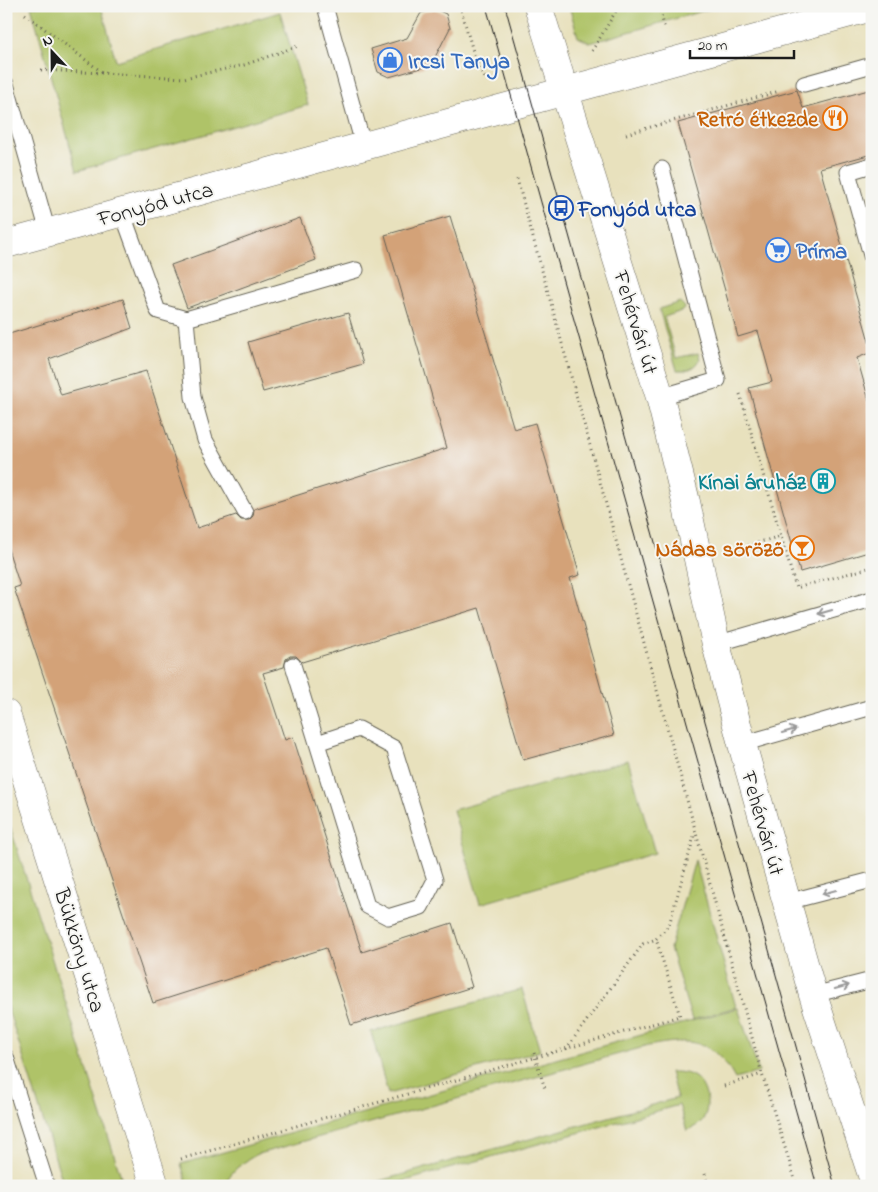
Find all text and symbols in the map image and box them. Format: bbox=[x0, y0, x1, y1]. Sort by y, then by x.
north arrow bbox=[28, 28, 78, 78]
scale bar bbox=[690, 28, 794, 60]
text: N bbox=[39, 30, 56, 53]
text: 20 m bbox=[698, 35, 728, 57]
shop icon: Ircsi Tanya bbox=[377, 47, 403, 73]
place label: Ircsi Tanya bbox=[408, 47, 510, 80]
place label: Retró étkezde bbox=[697, 105, 819, 137]
restaurant icon: Retró étkezde bbox=[822, 105, 848, 131]
street label: Fonyód utca bbox=[94, 175, 217, 238]
bus stop icon: Fonyód utca bbox=[548, 195, 574, 221]
place label: Fonyód utca bbox=[577, 195, 696, 228]
supermarket icon: Príma bbox=[765, 237, 791, 263]
place label: Príma bbox=[796, 237, 847, 269]
street label: Fehérvári út bbox=[603, 266, 665, 379]
place label: Kínai áruház bbox=[698, 468, 807, 500]
building icon: Kínai áruház bbox=[810, 468, 836, 494]
place label: Nádas söröző bbox=[656, 535, 784, 567]
bar icon: Nádas söröző bbox=[789, 535, 815, 561]
one-way arrow bbox=[817, 608, 833, 618]
one-way arrow bbox=[781, 726, 797, 736]
street label: Fehérvári út bbox=[731, 767, 791, 880]
street label: Bükköny utca bbox=[43, 884, 112, 1017]
one-way arrow bbox=[822, 887, 838, 897]
one-way arrow bbox=[834, 982, 850, 991]

